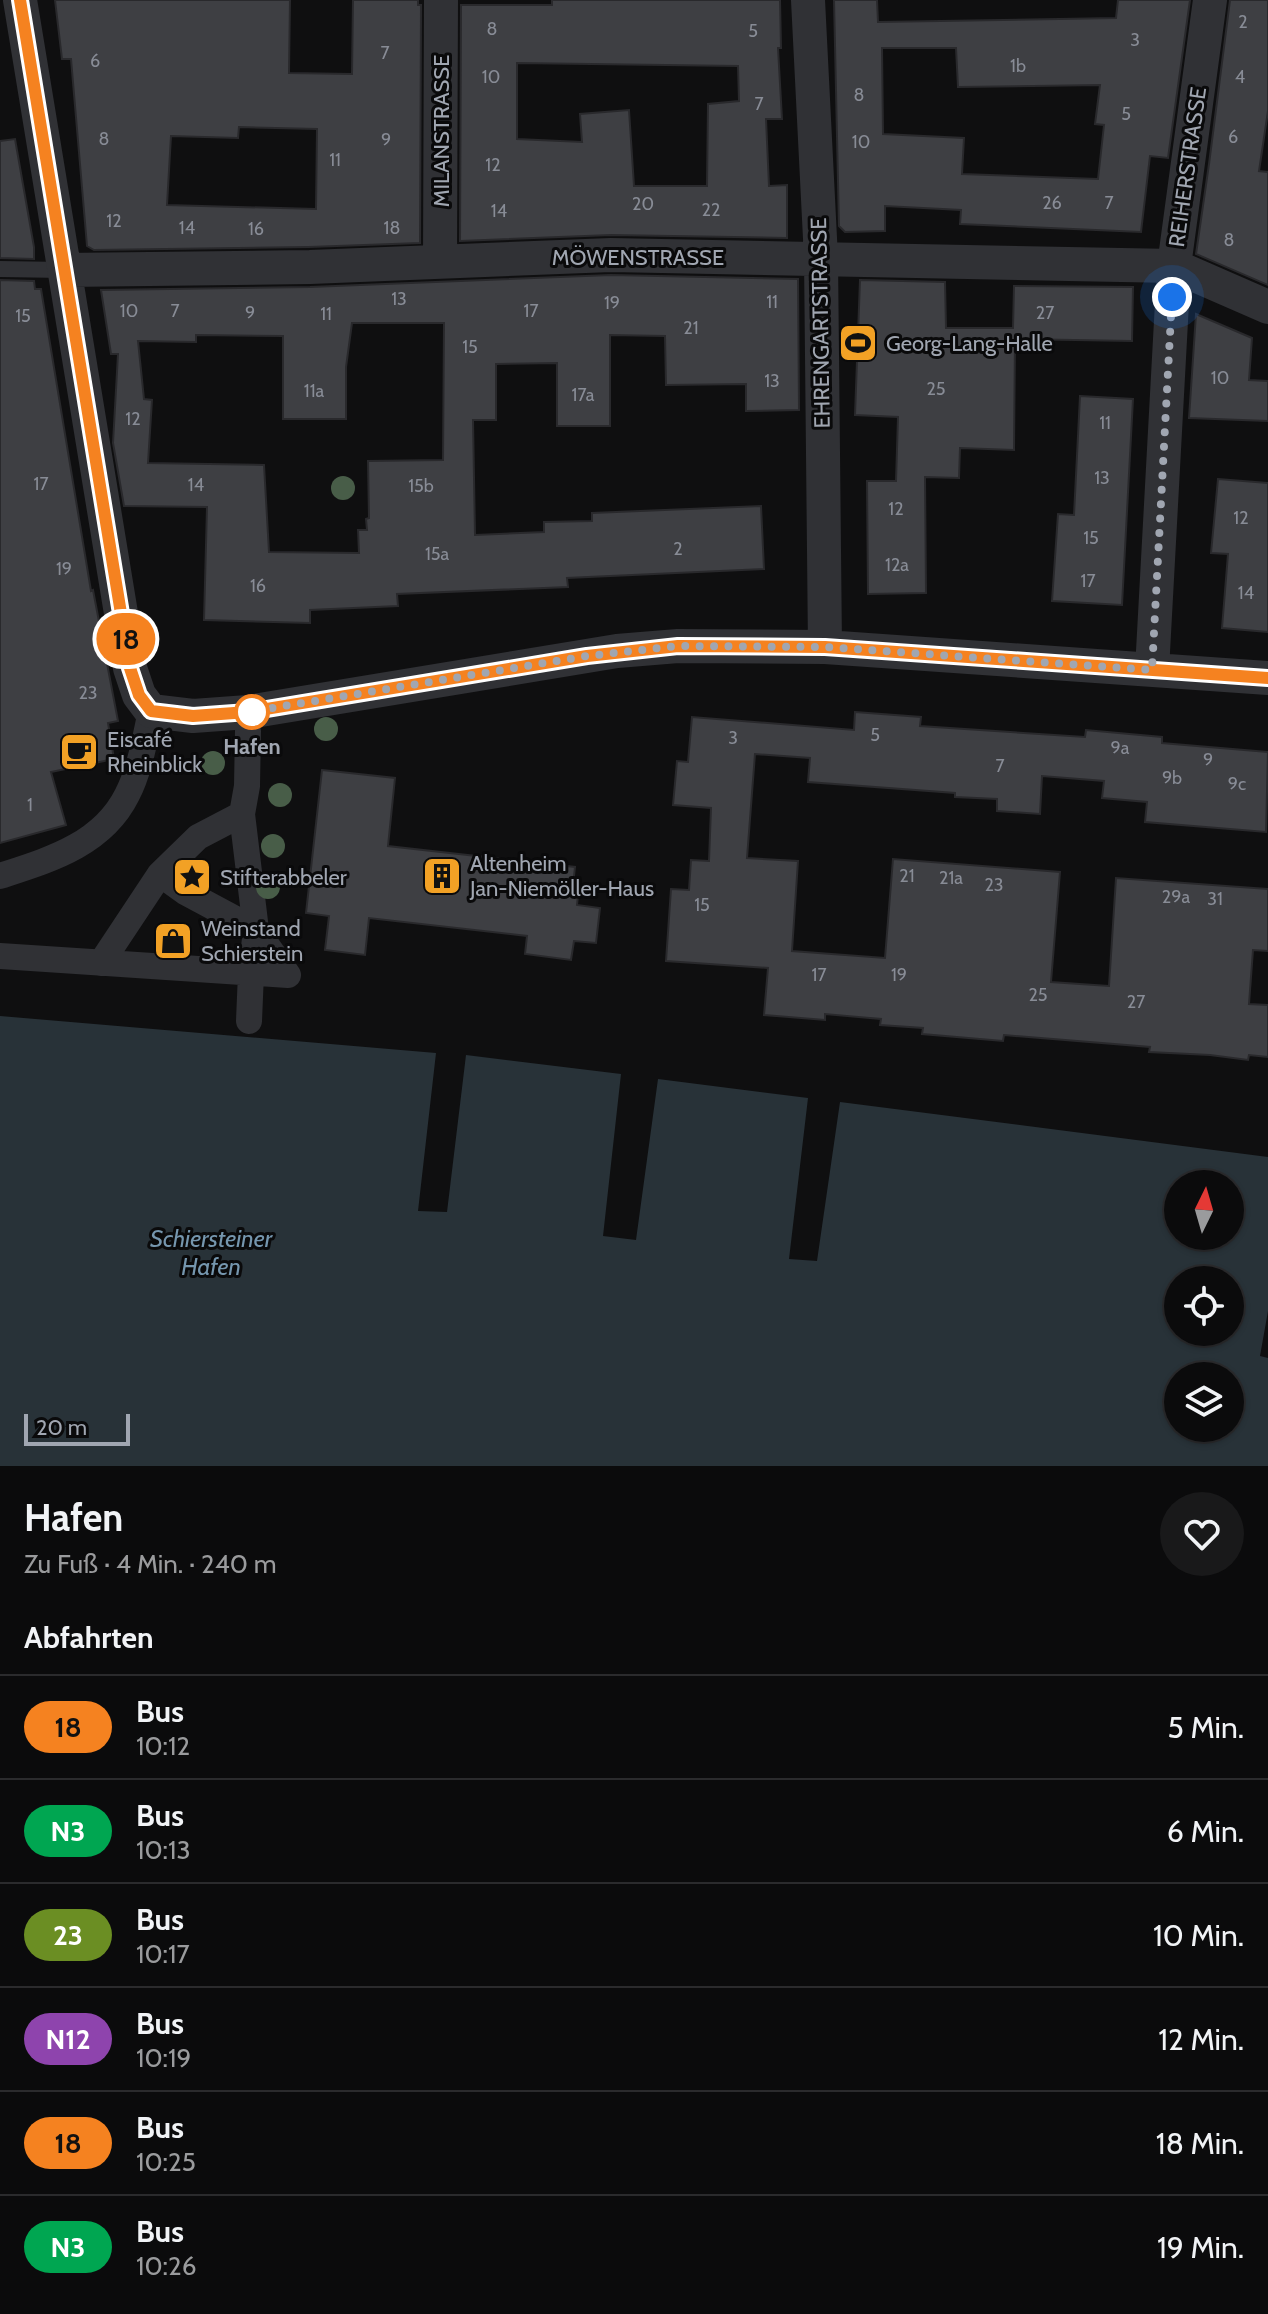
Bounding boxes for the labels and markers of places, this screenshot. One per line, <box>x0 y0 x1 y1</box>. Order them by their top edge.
sports icon: Georg-Lang-Halle <box>837 322 879 364</box>
place label: Georg-Lang-Halle <box>886 330 1053 357</box>
marker: Hafen <box>235 695 269 729</box>
place label: Eiscafé Rheinblick <box>107 726 202 778</box>
cafe icon: Eiscafé Rheinblick <box>58 731 100 773</box>
place label: Hafen <box>223 733 281 760</box>
place label: Altenheim Jan-Niemöller-Haus <box>469 850 654 902</box>
building icon: Altenheim Jan-Niemöller-Haus <box>421 855 463 897</box>
place icon: Stifterabbeler <box>171 856 213 898</box>
place label: Stifterabbeler <box>220 864 347 891</box>
place label: Weinstand Schierstein <box>201 915 303 967</box>
shop icon: Weinstand Schierstein <box>152 920 194 962</box>

